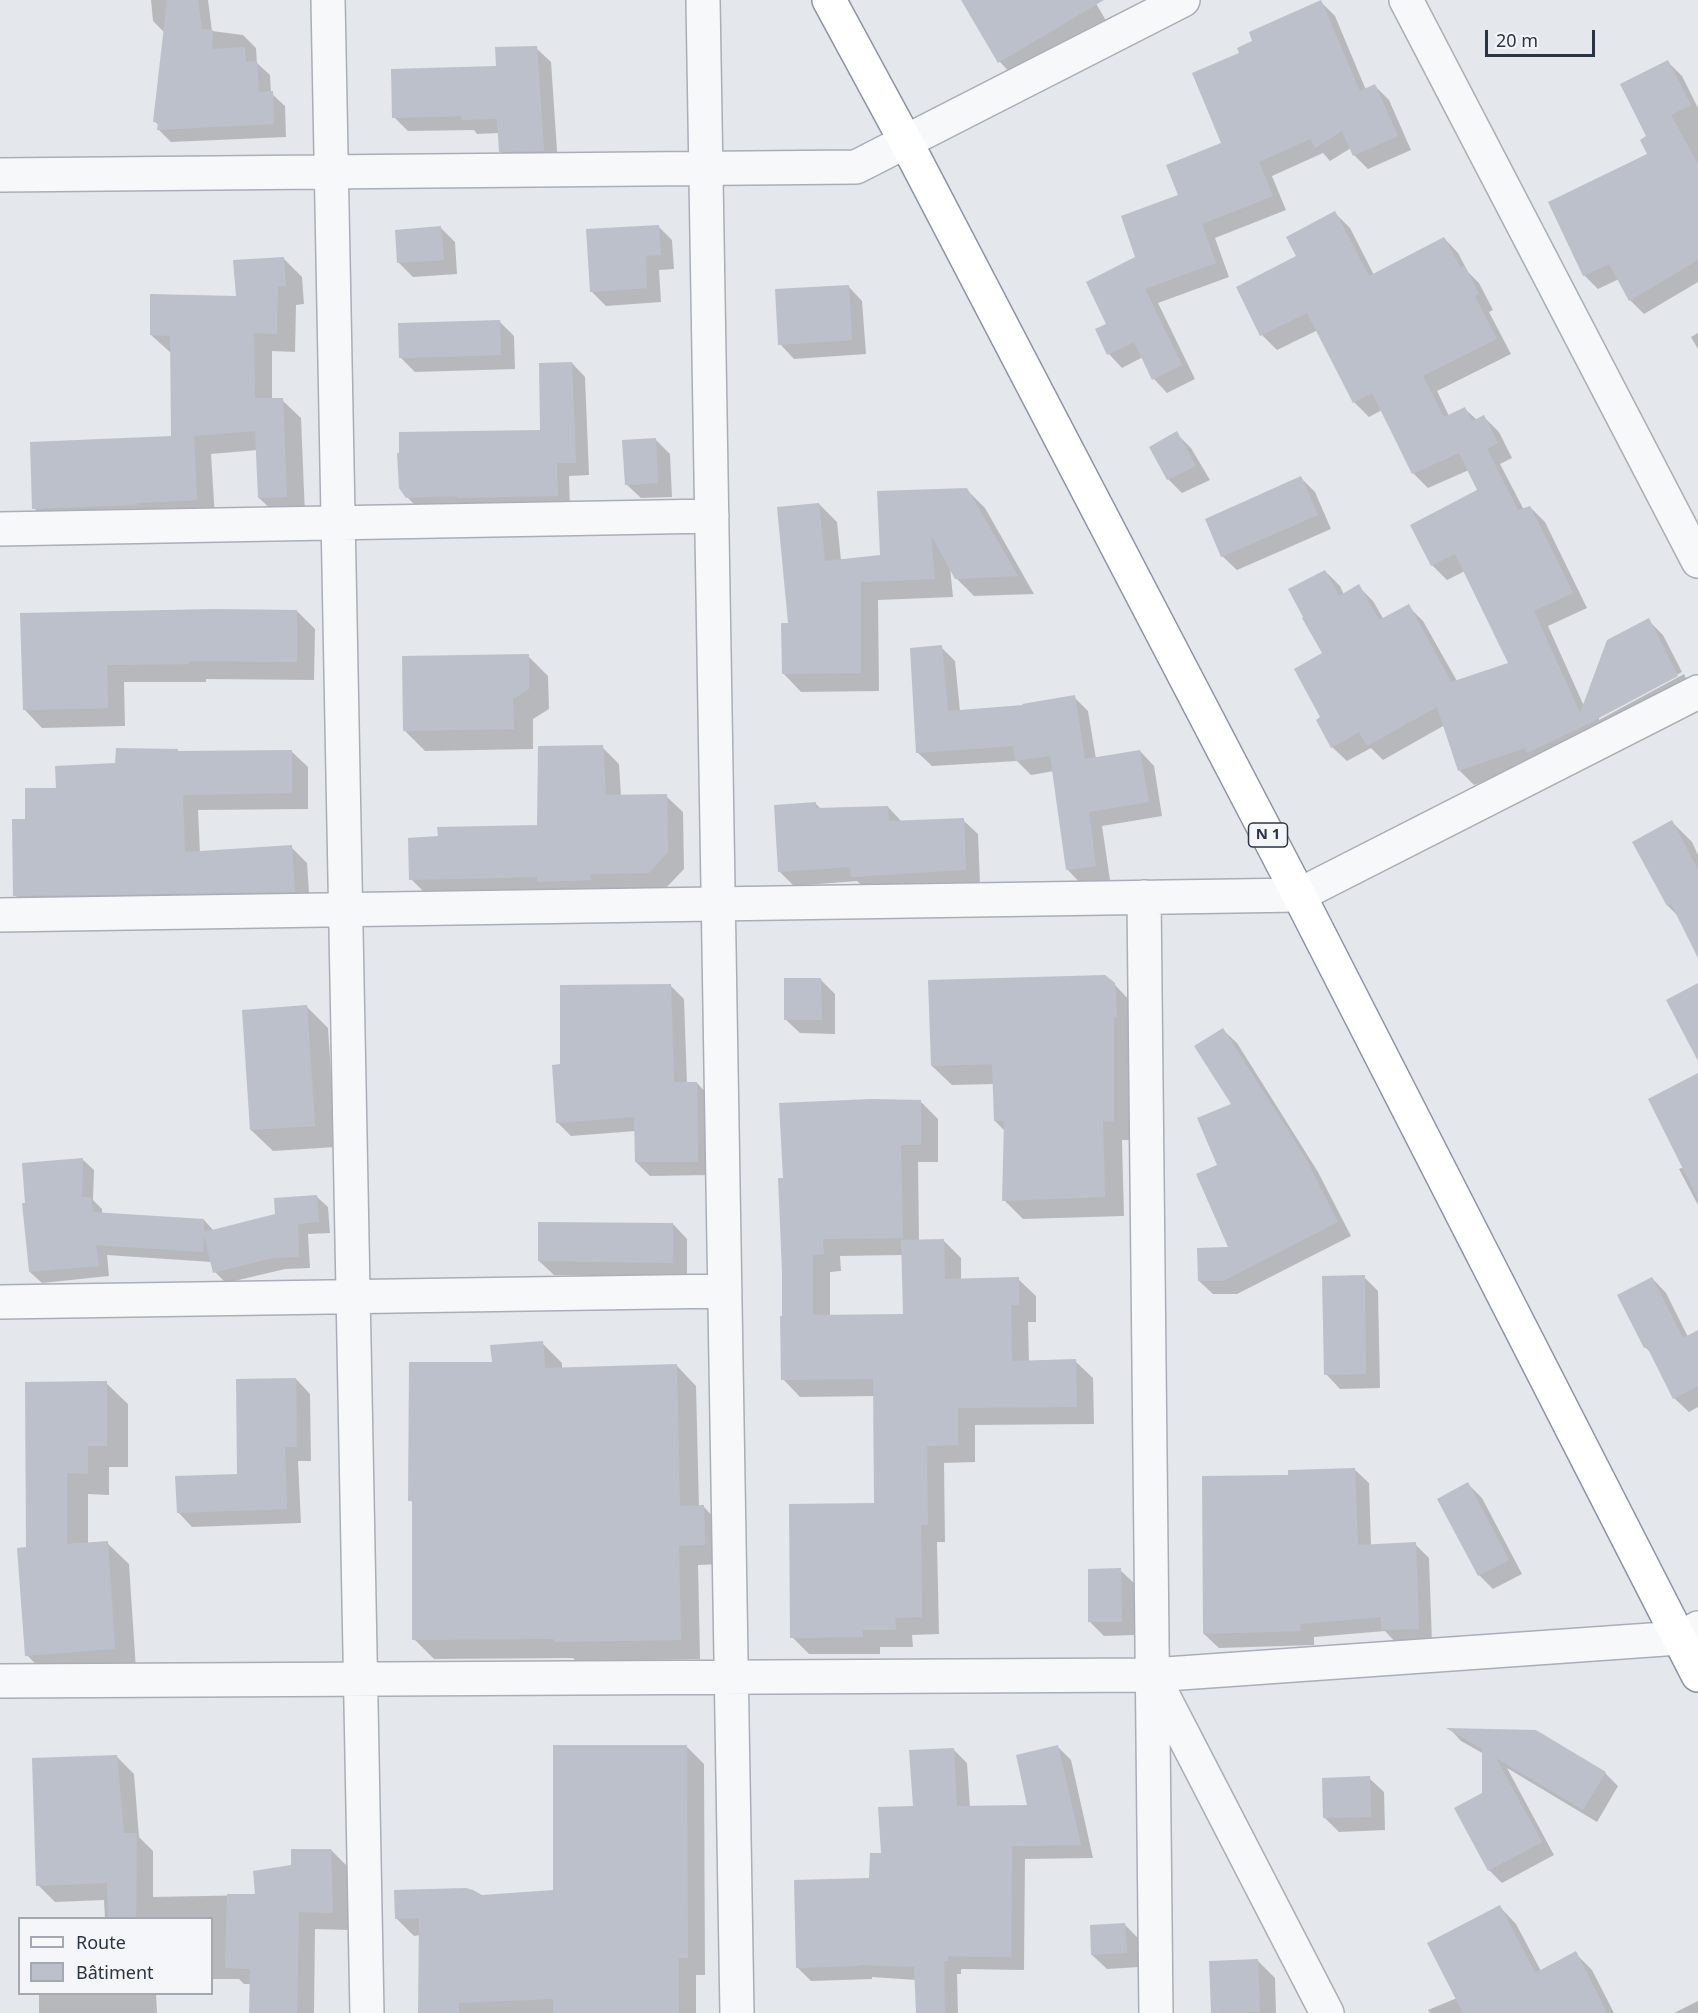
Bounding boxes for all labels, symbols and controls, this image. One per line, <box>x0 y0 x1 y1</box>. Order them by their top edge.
scale bar <box>1488 18 1598 56</box>
text: 20 m <box>1496 28 1538 52</box>
road number: N 1 <box>1248 823 1288 847</box>
legend <box>18 1917 213 1995</box>
text: Route <box>76 1930 126 1954</box>
text: Bâtiment <box>76 1960 154 1984</box>

